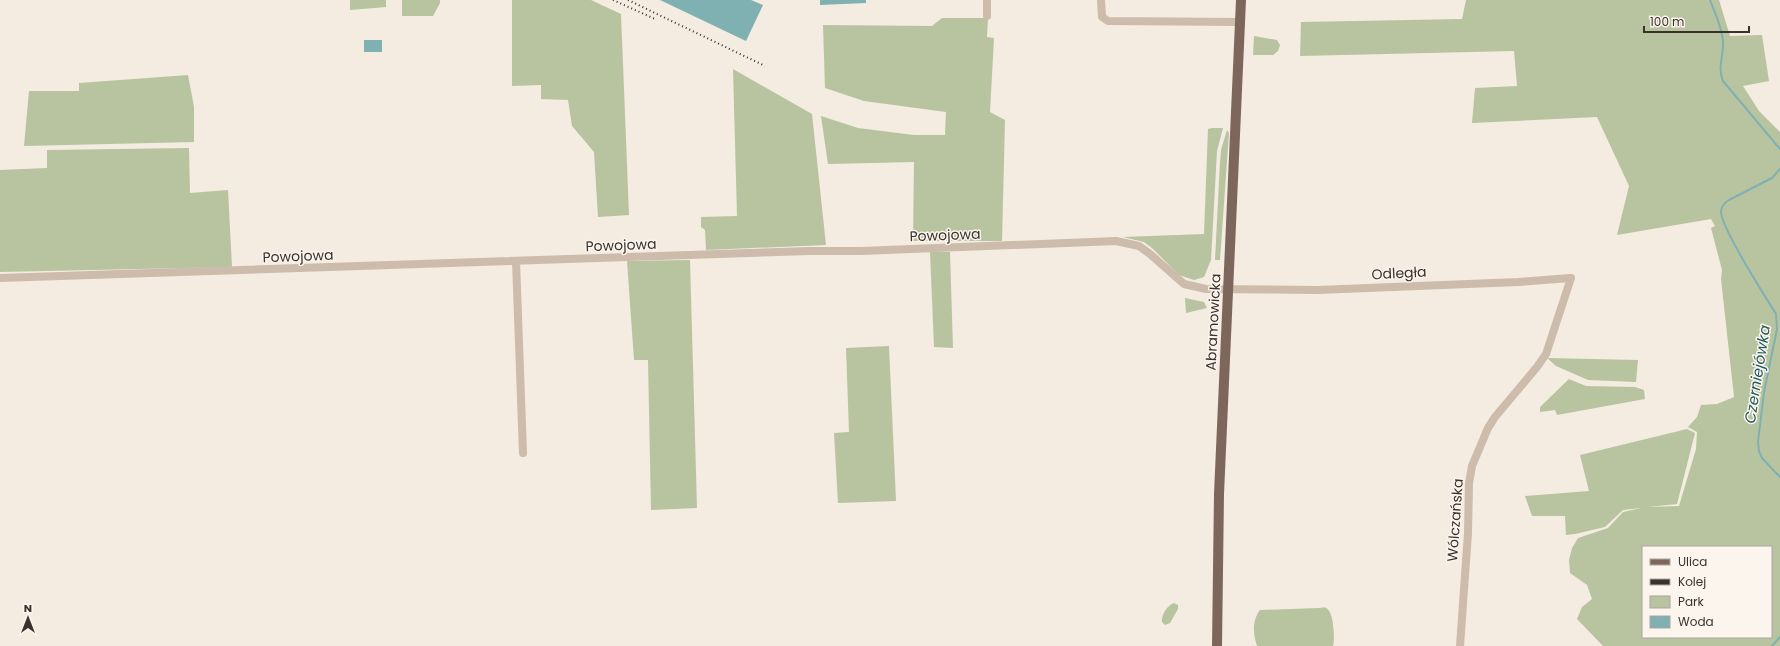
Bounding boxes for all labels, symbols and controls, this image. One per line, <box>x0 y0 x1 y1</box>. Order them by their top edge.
scale bar <box>1644 8 1749 34</box>
text: 100 m <box>1650 13 1684 30</box>
street label: Powojowa <box>909 224 981 246</box>
street label: Powojowa <box>585 234 657 256</box>
street label: Powojowa <box>262 245 334 267</box>
street label: Odległa <box>1371 262 1427 284</box>
street label: Abramowicka <box>1200 273 1226 371</box>
water label: Czerniejówka <box>1739 323 1775 425</box>
street label: Wólczańska <box>1442 478 1468 562</box>
legend <box>1642 546 1772 638</box>
text: Ulica <box>1678 553 1707 570</box>
text: Kolej <box>1678 573 1706 590</box>
text: Park <box>1678 593 1705 610</box>
north arrow <box>8 598 48 638</box>
text: N <box>24 600 32 616</box>
text: Woda <box>1678 613 1714 630</box>

